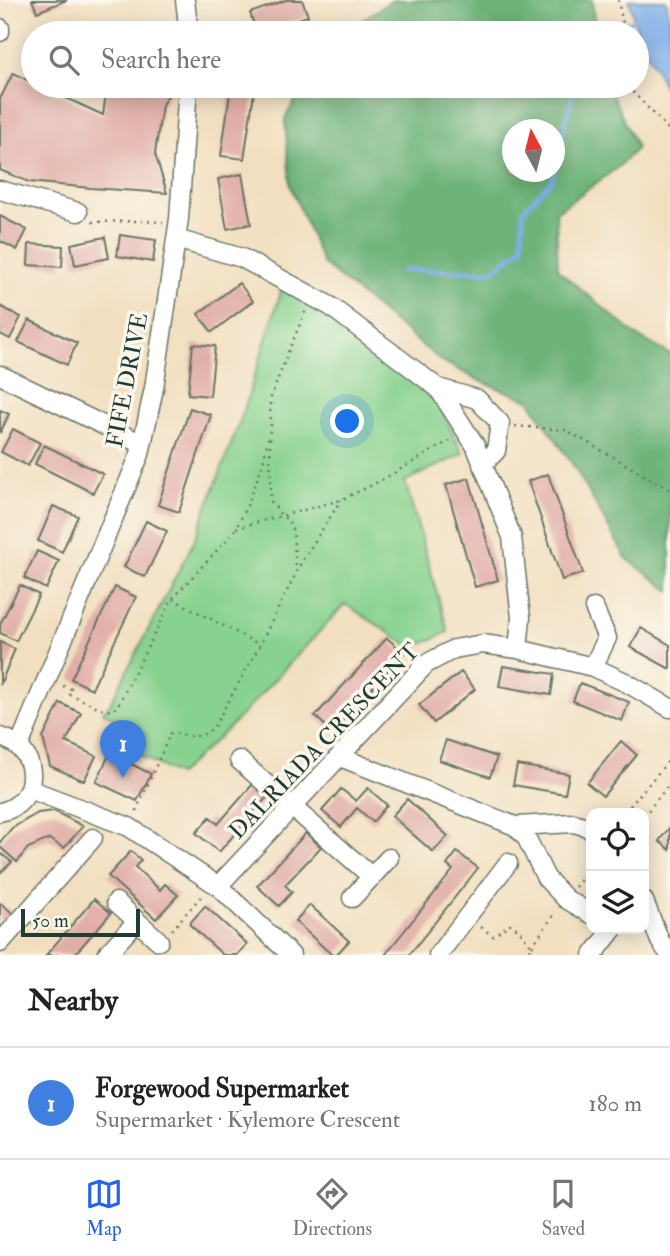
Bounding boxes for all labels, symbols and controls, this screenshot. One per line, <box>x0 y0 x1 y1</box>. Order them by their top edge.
search box <box>21 21 649 98</box>
icon: search <box>45 41 83 79</box>
text: Search here <box>101 44 221 76</box>
north arrow <box>502 119 565 182</box>
street label: FIFE DRIVE <box>100 310 154 450</box>
your location <box>330 404 364 438</box>
street label: DALRIADA CRESCENT <box>223 637 425 845</box>
pin: 1 <box>100 720 146 778</box>
map controls <box>586 808 649 934</box>
button: locate <box>586 808 649 871</box>
button: layers <box>586 871 649 934</box>
scale bar <box>21 906 140 938</box>
text: 50 m <box>32 909 69 933</box>
text: Nearby <box>28 982 118 1019</box>
text: Forgewood Supermarket <box>95 1073 349 1105</box>
text: 1 <box>47 1089 55 1118</box>
text: 180 m <box>589 1089 642 1118</box>
text: Supermarket · Kylemore Crescent <box>95 1105 400 1134</box>
tab: Map <box>85 1175 123 1241</box>
tab: Directions <box>292 1175 372 1241</box>
tab: Saved <box>542 1175 585 1241</box>

